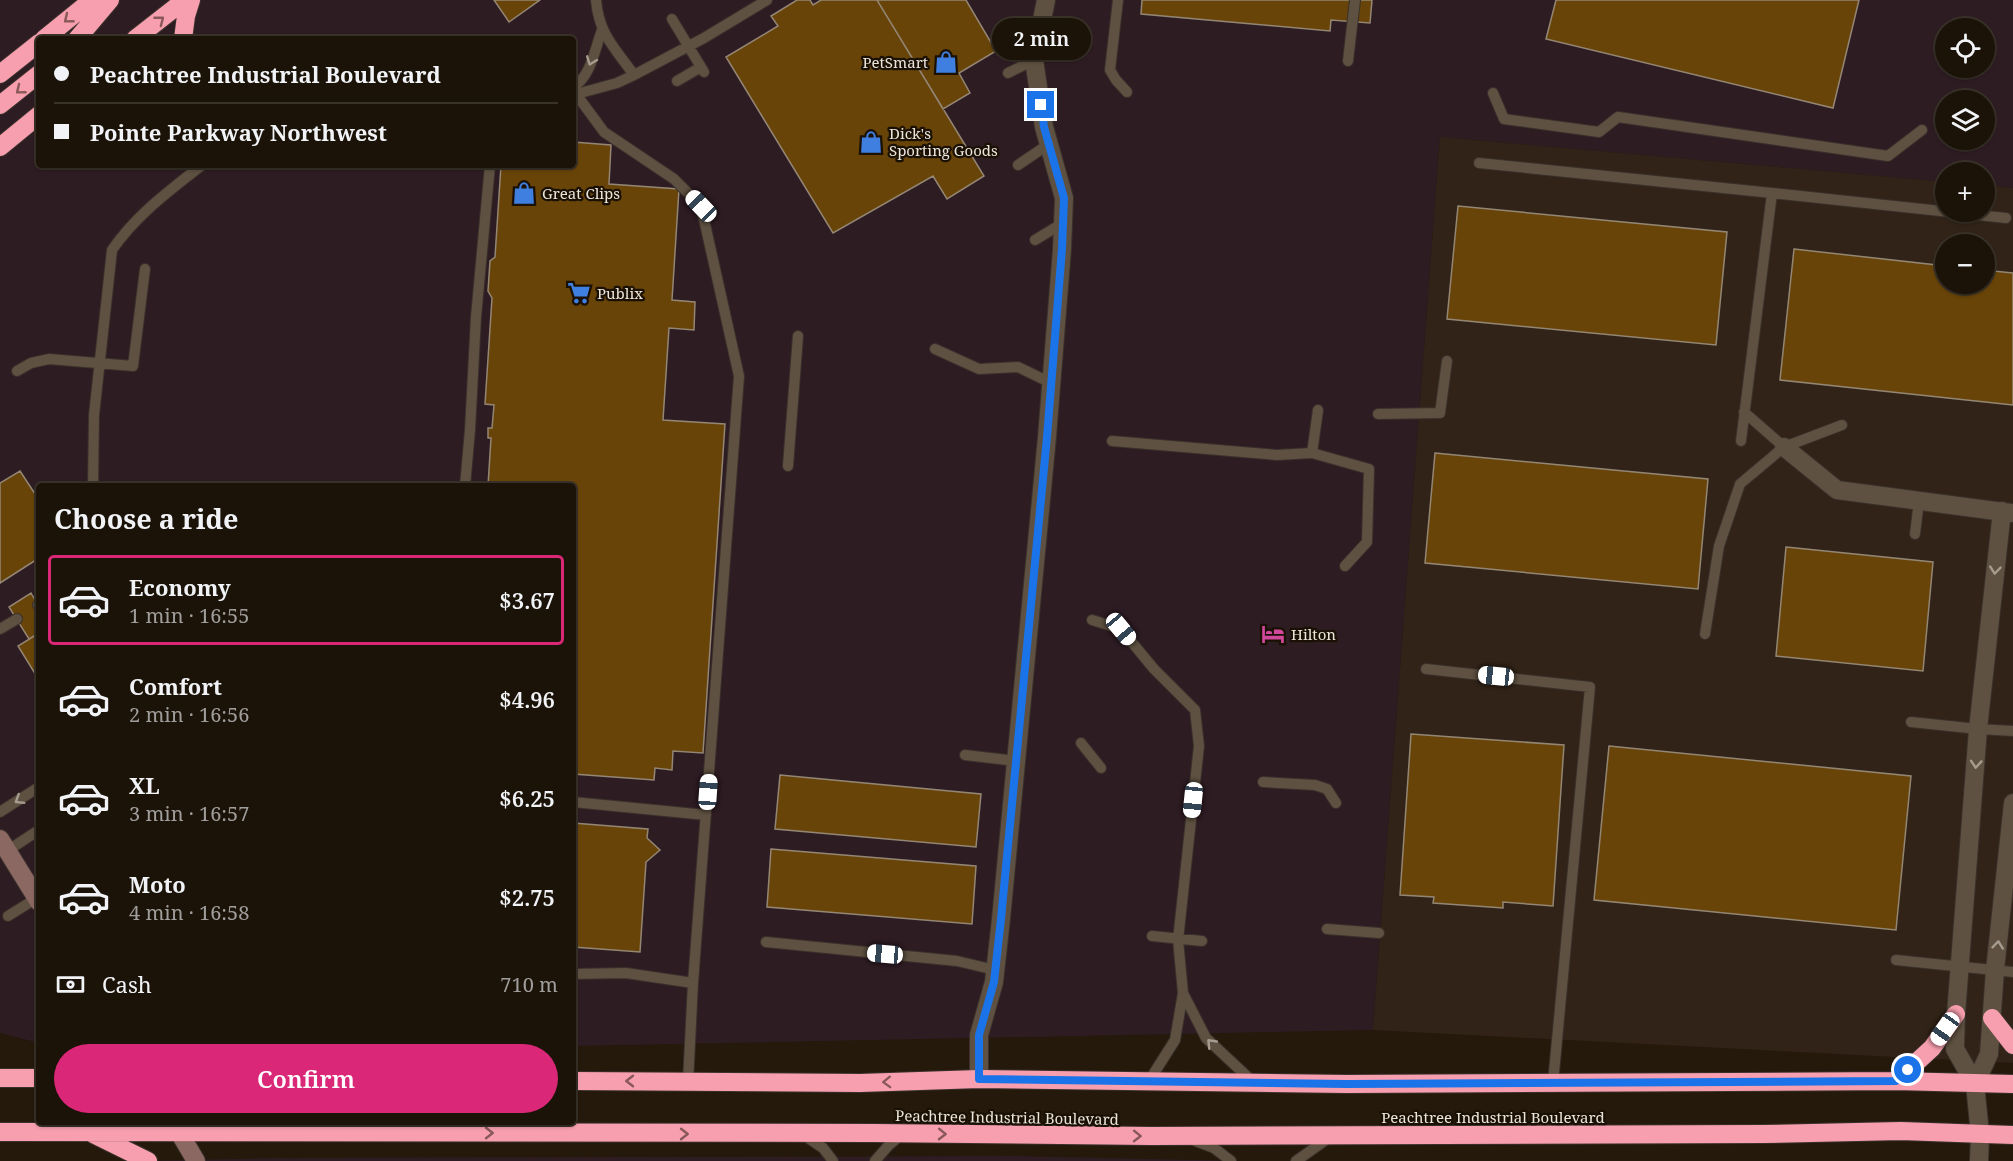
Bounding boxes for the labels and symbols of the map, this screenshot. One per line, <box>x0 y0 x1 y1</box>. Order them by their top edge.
one-way arrow <box>64 12 75 23</box>
one-way arrow <box>153 16 164 27</box>
callout: 2 min <box>992 18 1090 60</box>
shop icon: PetSmart <box>933 49 959 75</box>
place label: PetSmart <box>863 52 928 72</box>
one-way arrow <box>585 55 598 66</box>
one-way arrow <box>15 82 26 93</box>
route end <box>1027 91 1054 118</box>
place label: Dick's Sporting Goods <box>889 123 998 160</box>
shop icon: Dick's Sporting Goods <box>858 129 884 155</box>
shop icon: Great Clips <box>511 180 537 206</box>
place label: Great Clips <box>542 183 620 203</box>
car <box>682 187 720 225</box>
supermarket icon: Publix <box>566 280 592 306</box>
place label: Publix <box>597 283 643 303</box>
one-way arrow <box>1989 565 2002 574</box>
car <box>1103 609 1139 649</box>
hotel icon: Hilton <box>1260 621 1286 647</box>
place label: Hilton <box>1291 624 1336 644</box>
car <box>1477 665 1515 687</box>
one-way arrow <box>1970 759 1983 768</box>
car <box>698 773 718 811</box>
car <box>1182 781 1204 819</box>
one-way arrow <box>15 792 26 803</box>
one-way arrow <box>1991 940 2004 949</box>
car <box>866 943 904 965</box>
car <box>1927 1009 1963 1049</box>
one-way arrow <box>1208 1039 1219 1050</box>
route start <box>1894 1056 1921 1083</box>
one-way arrow <box>625 1075 634 1087</box>
one-way arrow <box>883 1076 892 1088</box>
street label: Peachtree Industrial Boulevard <box>895 1105 1119 1129</box>
street label: Peachtree Industrial Boulevard <box>1381 1107 1605 1127</box>
one-way arrow <box>484 1127 493 1139</box>
one-way arrow <box>679 1128 688 1140</box>
one-way arrow <box>937 1128 946 1140</box>
one-way arrow <box>1132 1130 1141 1142</box>

